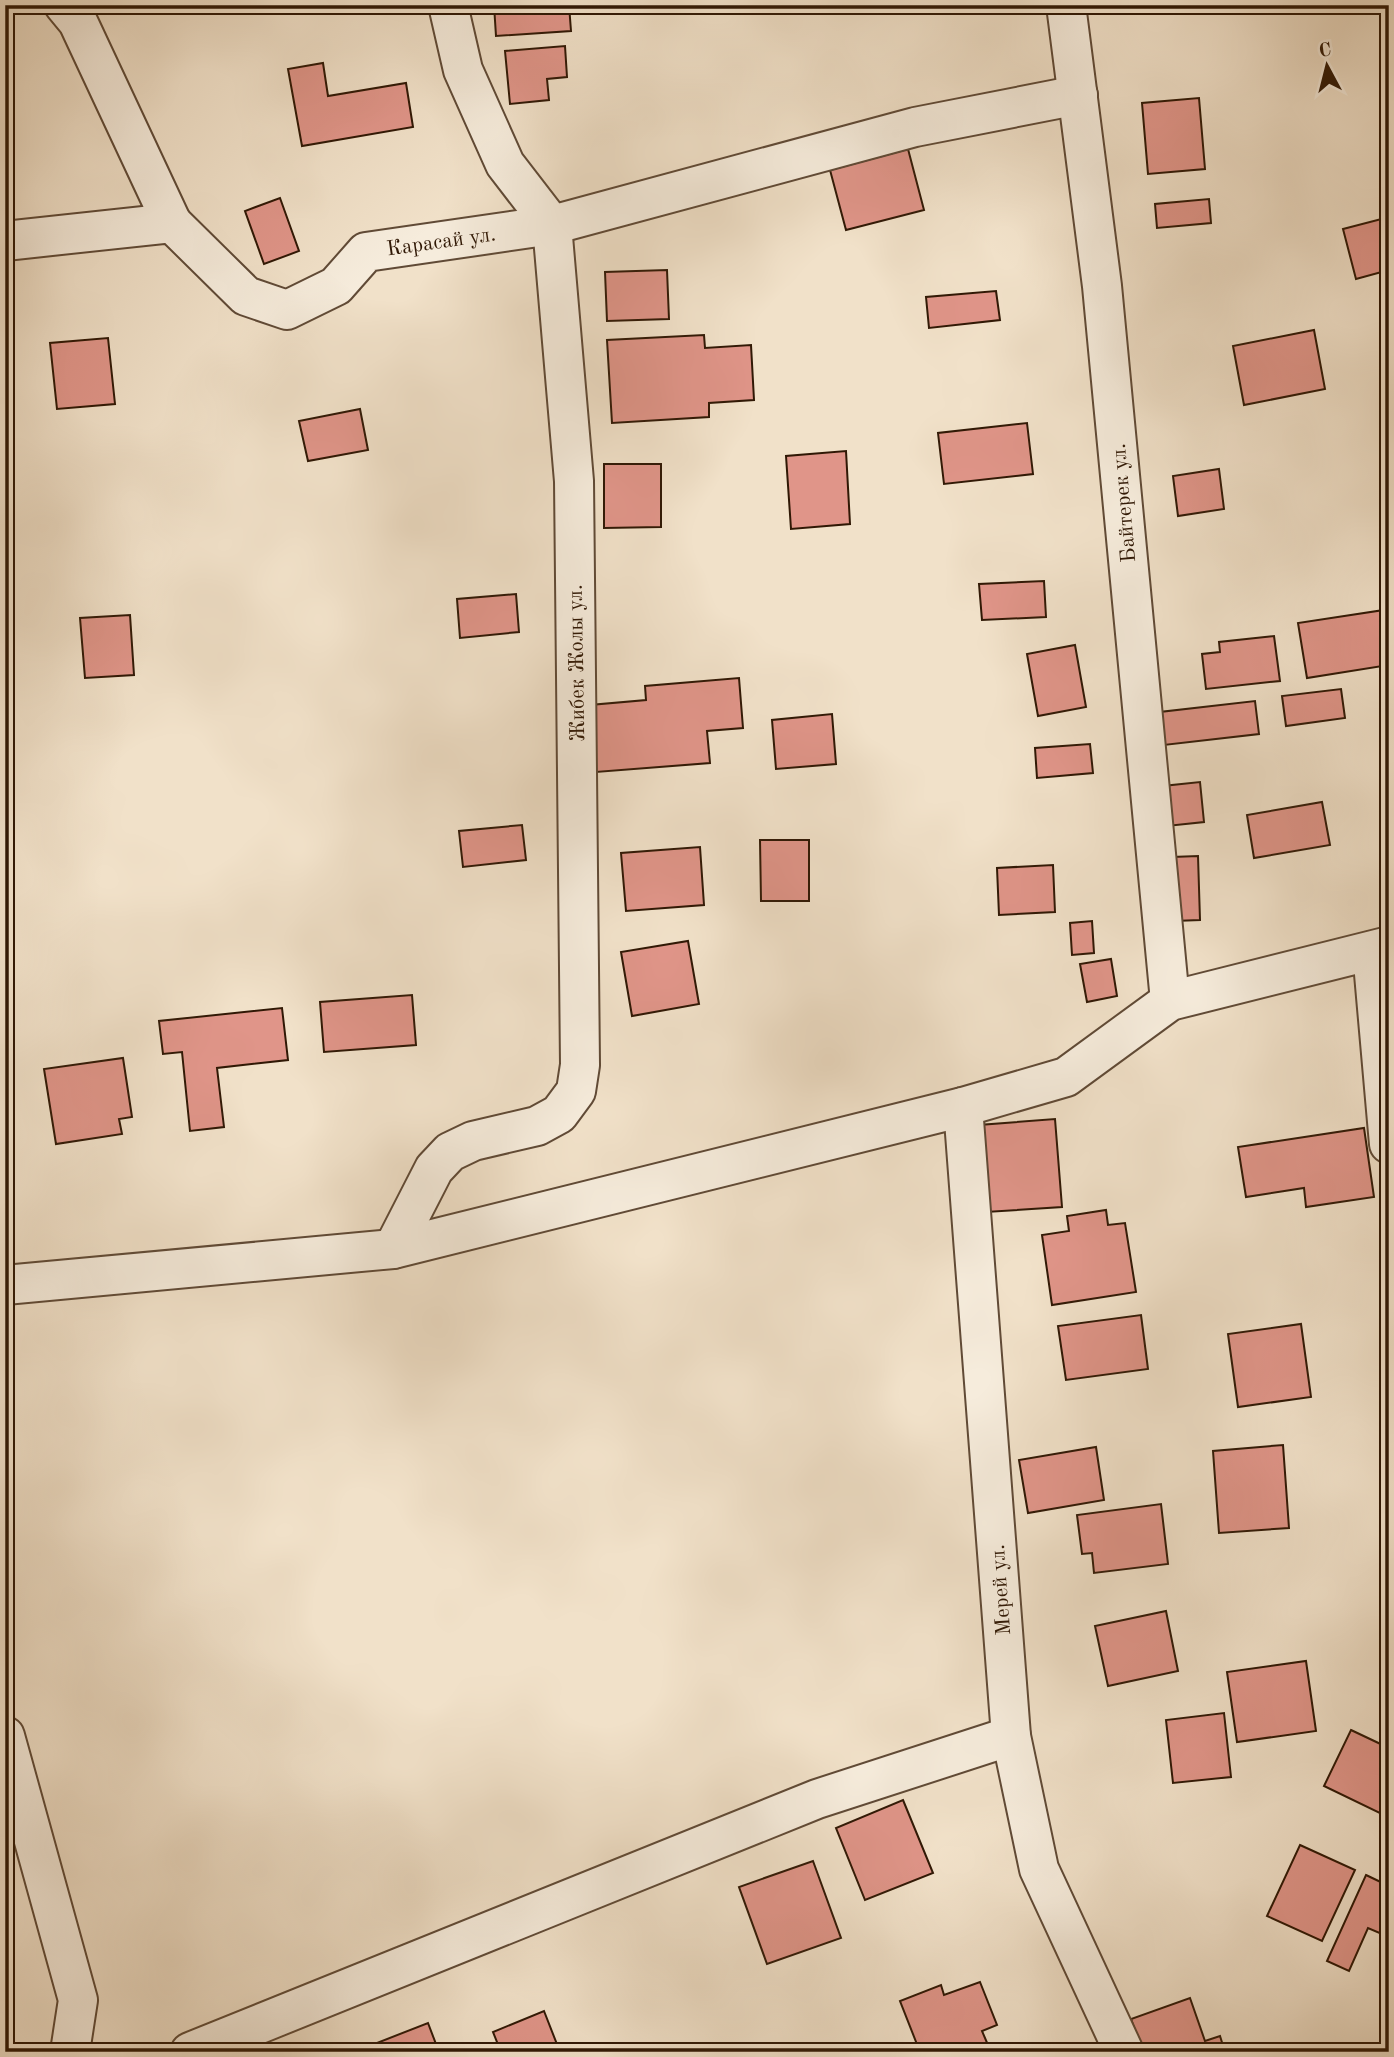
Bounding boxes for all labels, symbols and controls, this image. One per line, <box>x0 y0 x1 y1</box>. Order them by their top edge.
north arrow <box>1292 32 1362 102</box>
text: С <box>1318 41 1333 62</box>
street label: Карасай ул. <box>385 224 497 261</box>
street label: Байтерек ул. <box>1109 442 1140 563</box>
street label: Жибек Жолы ул. <box>566 584 589 742</box>
street label: Мерей ул. <box>988 1544 1015 1636</box>

